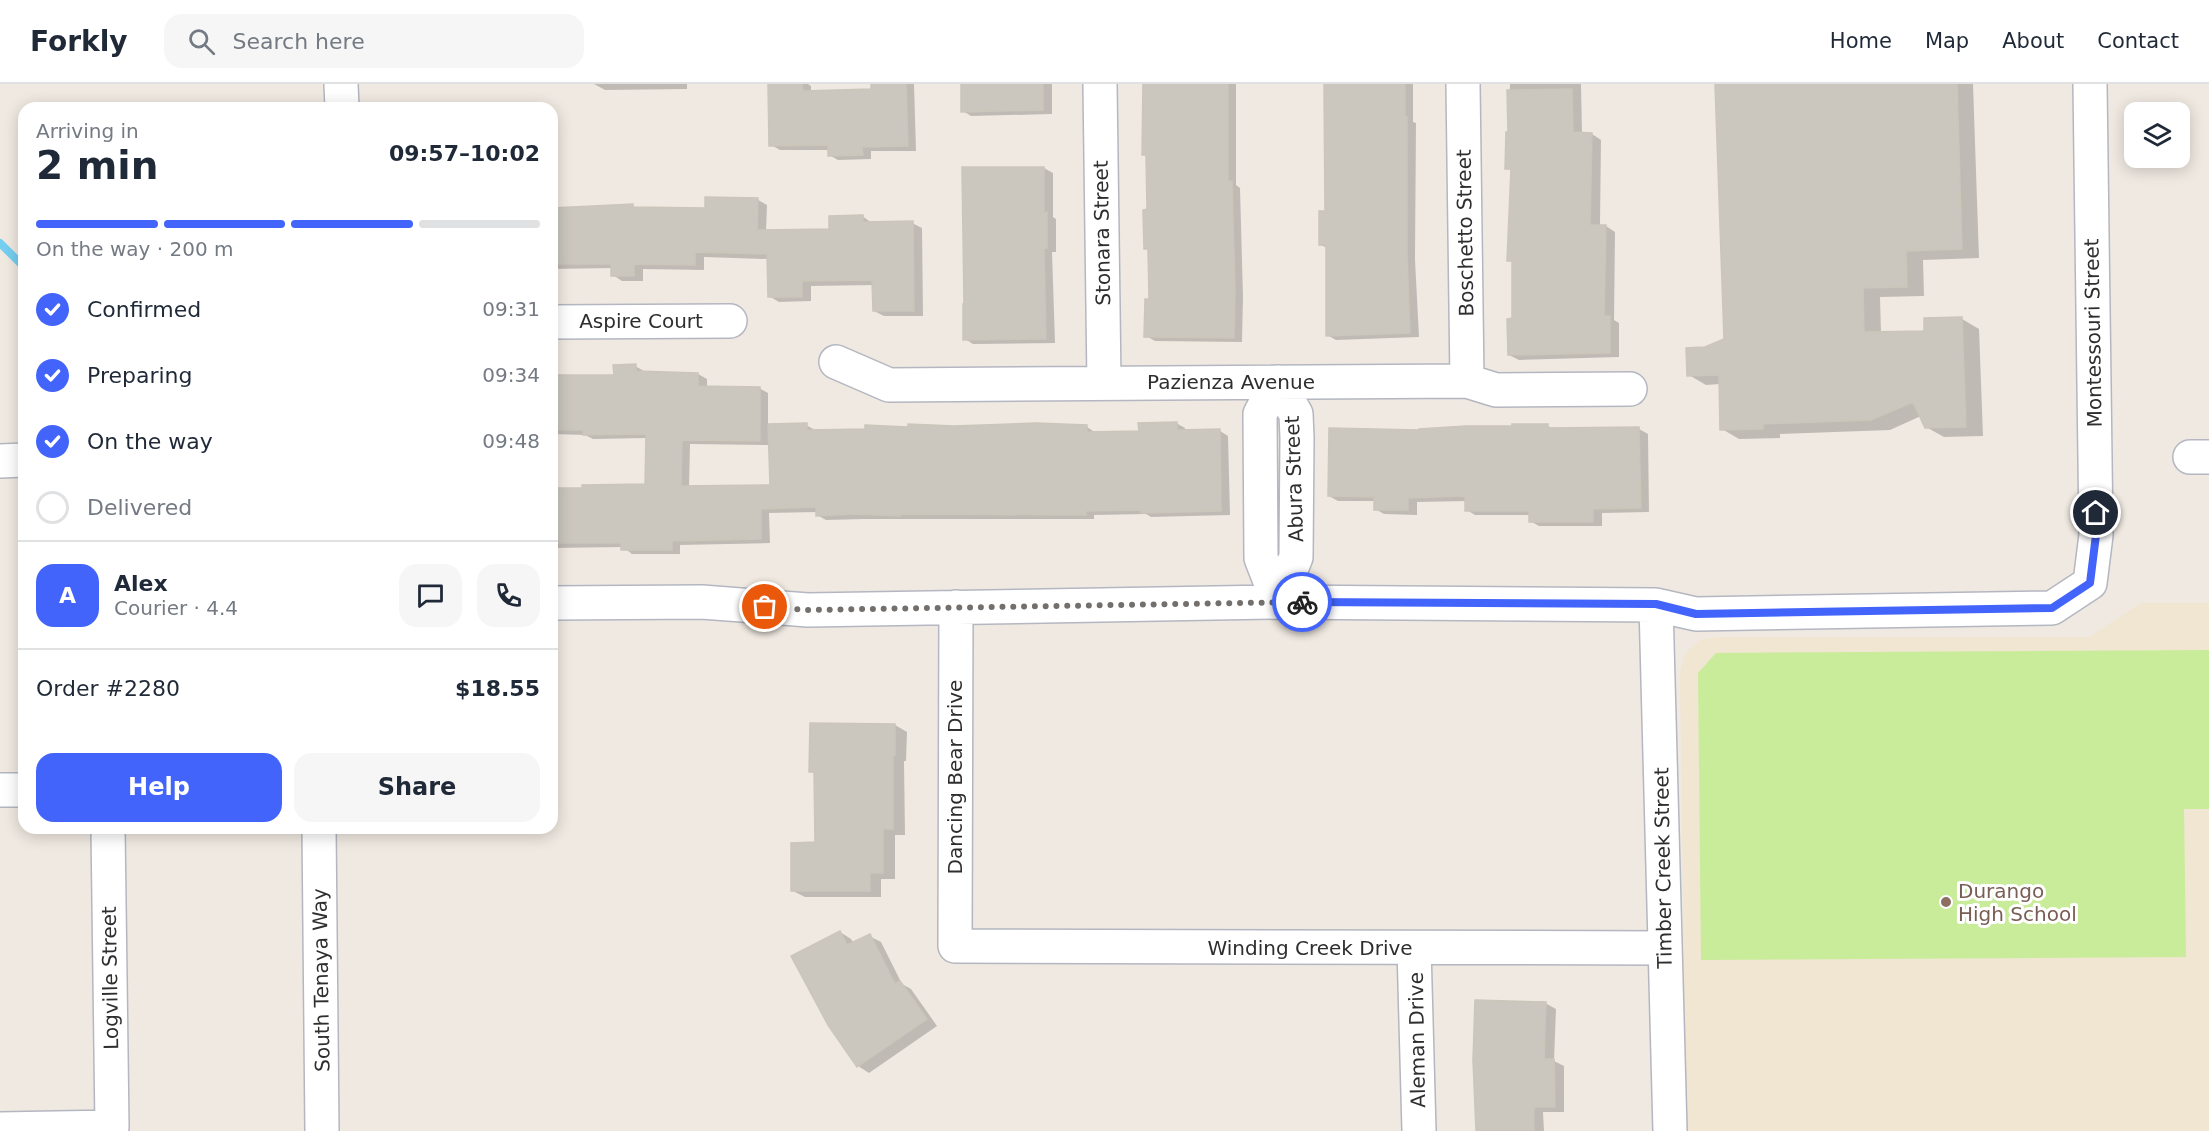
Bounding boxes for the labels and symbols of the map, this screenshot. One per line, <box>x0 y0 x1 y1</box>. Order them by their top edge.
street label: Boschetto Street <box>1452 149 1478 317</box>
street label: Stonara Street <box>1089 160 1115 306</box>
street label: Montessouri Street <box>2079 238 2107 428</box>
street label: Aspire Court <box>579 309 703 333</box>
street label: Pazienza Avenue <box>1147 370 1315 394</box>
street label: Abura Street <box>1280 415 1308 543</box>
pin <box>2070 487 2121 538</box>
courier <box>1272 572 1332 632</box>
pin <box>739 581 790 632</box>
street label: Dancing Bear Drive <box>943 680 967 874</box>
street label: Timber Creek Street <box>1649 767 1677 970</box>
place label: Durango High School <box>1958 879 2077 926</box>
street label: South Tenaya Way <box>307 888 335 1072</box>
marker: Durango High School <box>1939 895 1953 909</box>
street label: Logville Street <box>97 906 123 1050</box>
street label: Winding Creek Drive <box>1207 936 1413 960</box>
street label: Aleman Drive <box>1404 972 1430 1108</box>

